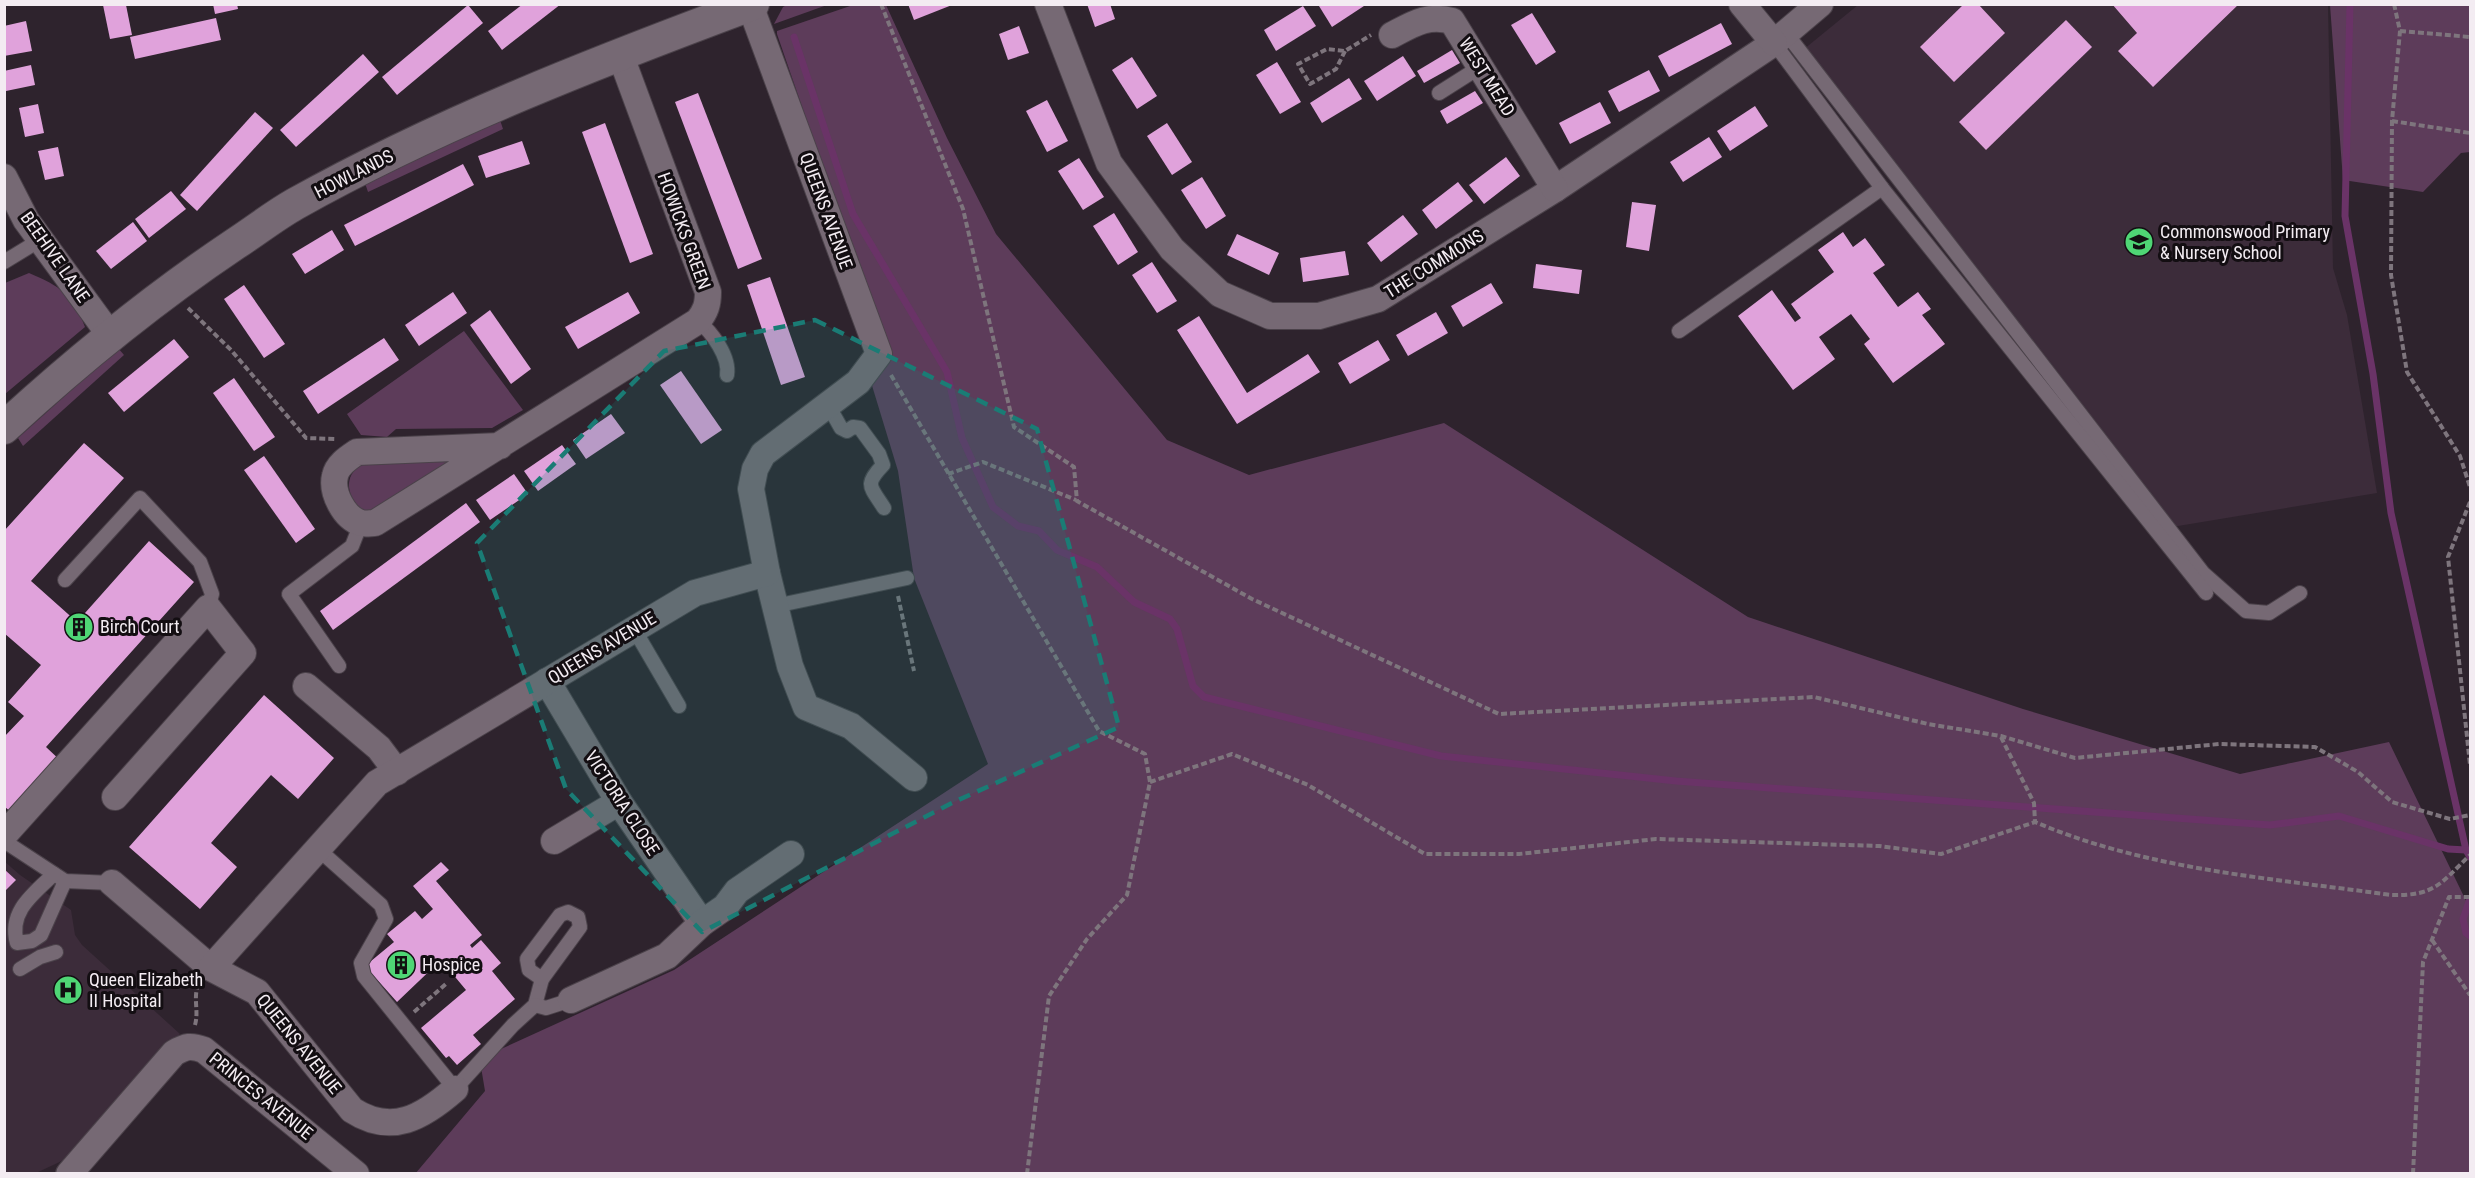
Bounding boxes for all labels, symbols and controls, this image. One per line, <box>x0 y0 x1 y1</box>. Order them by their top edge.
street label: WEST MEAD <box>1455 34 1520 120</box>
street label: HOWLANDS <box>311 145 397 202</box>
street label: QUEENS AVENUE <box>796 150 857 272</box>
street label: HOWICKS GREEN <box>654 169 715 292</box>
street label: BEEHIVE LANE <box>16 207 94 306</box>
place label: Commonswood Primary & Nursery School <box>2160 221 2331 263</box>
street label: THE COMMONS <box>1380 225 1487 302</box>
school or university icon: Commonswood Primary & Nursery School <box>2123 226 2155 258</box>
street label: QUEENS AVENUE <box>544 607 660 688</box>
building icon: Birch Court <box>63 611 95 643</box>
place label: Birch Court <box>100 616 180 637</box>
street label: VICTORIA CLOSE <box>581 746 664 859</box>
building icon: Hospice <box>385 949 417 981</box>
place label: Hospice <box>422 954 480 975</box>
place label: Queen Elizabeth II Hospital <box>89 969 203 1011</box>
hospital icon: Queen Elizabeth II Hospital <box>52 974 84 1006</box>
street label: QUEENS AVENUE <box>253 990 346 1098</box>
street label: PRINCES AVENUE <box>205 1048 317 1144</box>

